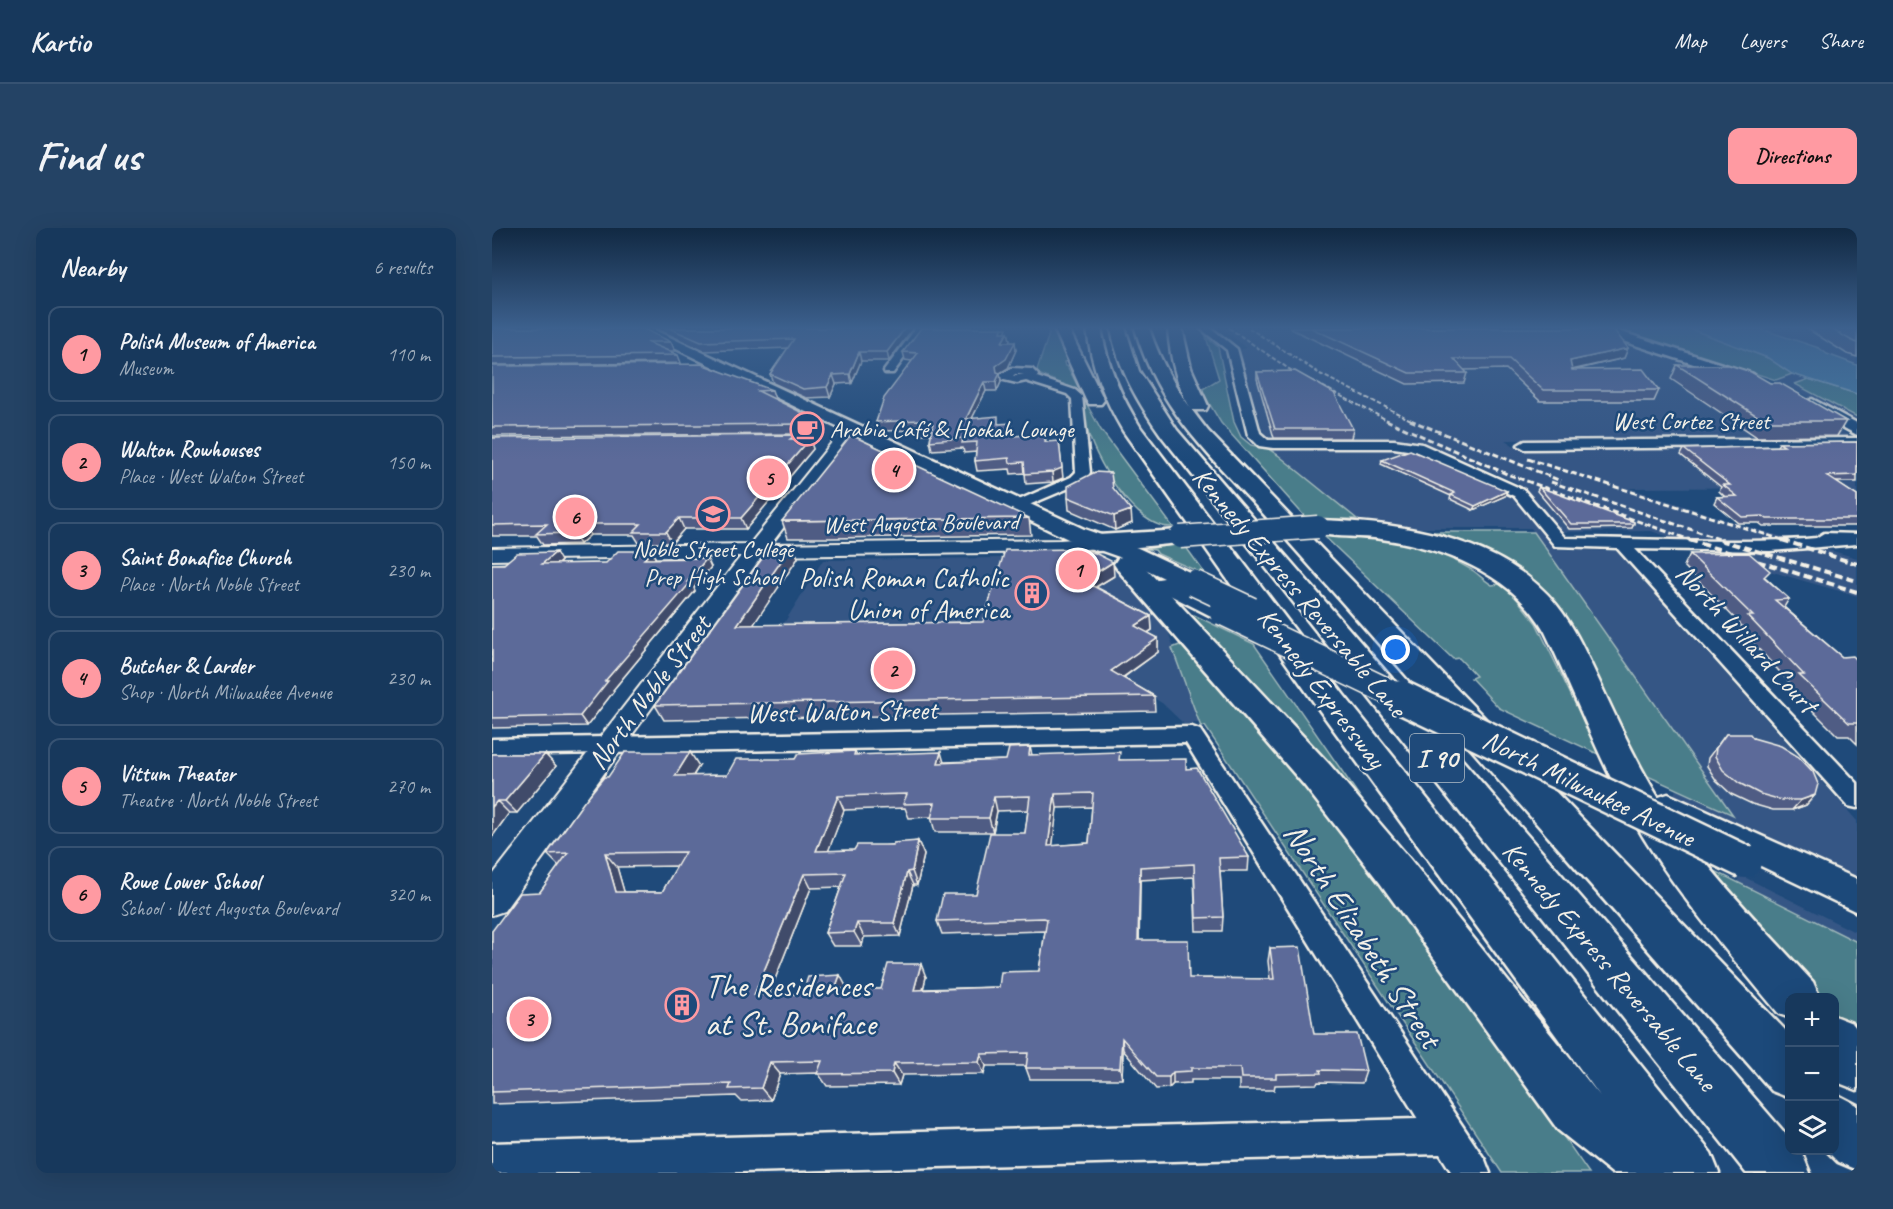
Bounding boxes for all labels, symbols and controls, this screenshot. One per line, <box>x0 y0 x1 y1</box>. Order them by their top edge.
text: Kartio <box>30 24 91 59</box>
text: Map <box>1674 28 1707 54</box>
text: Layers <box>1740 28 1786 54</box>
text: Share <box>1819 28 1863 54</box>
button: Directions <box>1728 128 1857 184</box>
text: Find us <box>36 130 141 183</box>
text: Nearby <box>60 251 125 284</box>
text: 6 results <box>373 255 432 280</box>
text: Polish Museum of America <box>119 328 315 356</box>
text: 1 <box>77 342 86 367</box>
text: 110 m <box>387 342 430 367</box>
text: Museum <box>119 356 174 381</box>
street label: West Cortez Street <box>1613 406 1771 436</box>
cafe icon: Arabia Café & Hookah Lounge <box>789 411 825 447</box>
place label: Arabia Café & Hookah Lounge <box>830 414 1076 444</box>
text: Walton Rowhouses <box>119 436 259 464</box>
pin: 4 <box>874 448 914 492</box>
text: 2 <box>77 450 86 475</box>
text: 150 m <box>387 450 430 475</box>
pin: 5 <box>750 456 788 500</box>
street label: Kennedy Express Reversable Lane <box>1185 460 1416 726</box>
text: Place · West Walton Street <box>119 464 303 489</box>
pin: 6 <box>556 494 595 540</box>
school or university icon: Noble Street College Prep High School <box>695 496 731 532</box>
street label: West Augusta Boulevard <box>823 506 1022 540</box>
place label: Noble Street College Prep High School <box>633 534 795 592</box>
text: Saint Bonafice Church <box>119 544 292 572</box>
pin: 1 <box>1058 548 1098 592</box>
street label: North Willard Court <box>1669 556 1828 723</box>
text: 3 <box>77 558 86 583</box>
text: 230 m <box>387 558 430 583</box>
place label: Polish Roman Catholic Union of America <box>799 560 1012 627</box>
text: Place · North Noble Street <box>119 572 299 597</box>
building icon: Polish Roman Catholic Union of America <box>1014 575 1050 611</box>
street label: Kennedy Expressway <box>1250 601 1395 777</box>
street label: North Noble Street <box>580 606 720 776</box>
your location <box>1381 635 1410 664</box>
pin: 2 <box>874 648 912 692</box>
text: Butcher & Larder <box>119 652 254 680</box>
text: 4 <box>77 666 86 691</box>
text: 230 m <box>387 666 430 691</box>
text: Shop · North Milwaukee Avenue <box>119 680 332 705</box>
street label: West Walton Street <box>747 692 940 730</box>
street label: North Milwaukee Avenue <box>1477 722 1702 855</box>
road number: I 90 <box>1410 734 1464 782</box>
text: Vittum Theater <box>119 760 235 788</box>
text: 5 <box>77 774 86 799</box>
text: 270 m <box>387 774 430 799</box>
text: Theatre · North Noble Street <box>119 788 317 813</box>
street label: North Elizabeth Street <box>1275 814 1453 1058</box>
street label: Kennedy Express Reversable Lane <box>1495 834 1726 1100</box>
text: Rowe Lower School <box>119 868 260 896</box>
text: 6 <box>77 882 86 907</box>
text: 320 m <box>387 882 430 907</box>
text: School · West Augusta Boulevard <box>119 896 338 921</box>
place label: The Residences at St. Boniface <box>705 965 878 1045</box>
building icon: The Residences at St. Boniface <box>664 987 700 1023</box>
map controls <box>1785 993 1839 1155</box>
button: + <box>1785 993 1839 1047</box>
pin: 3 <box>510 996 549 1042</box>
button: − <box>1785 1047 1839 1101</box>
button: layers <box>1785 1101 1839 1155</box>

